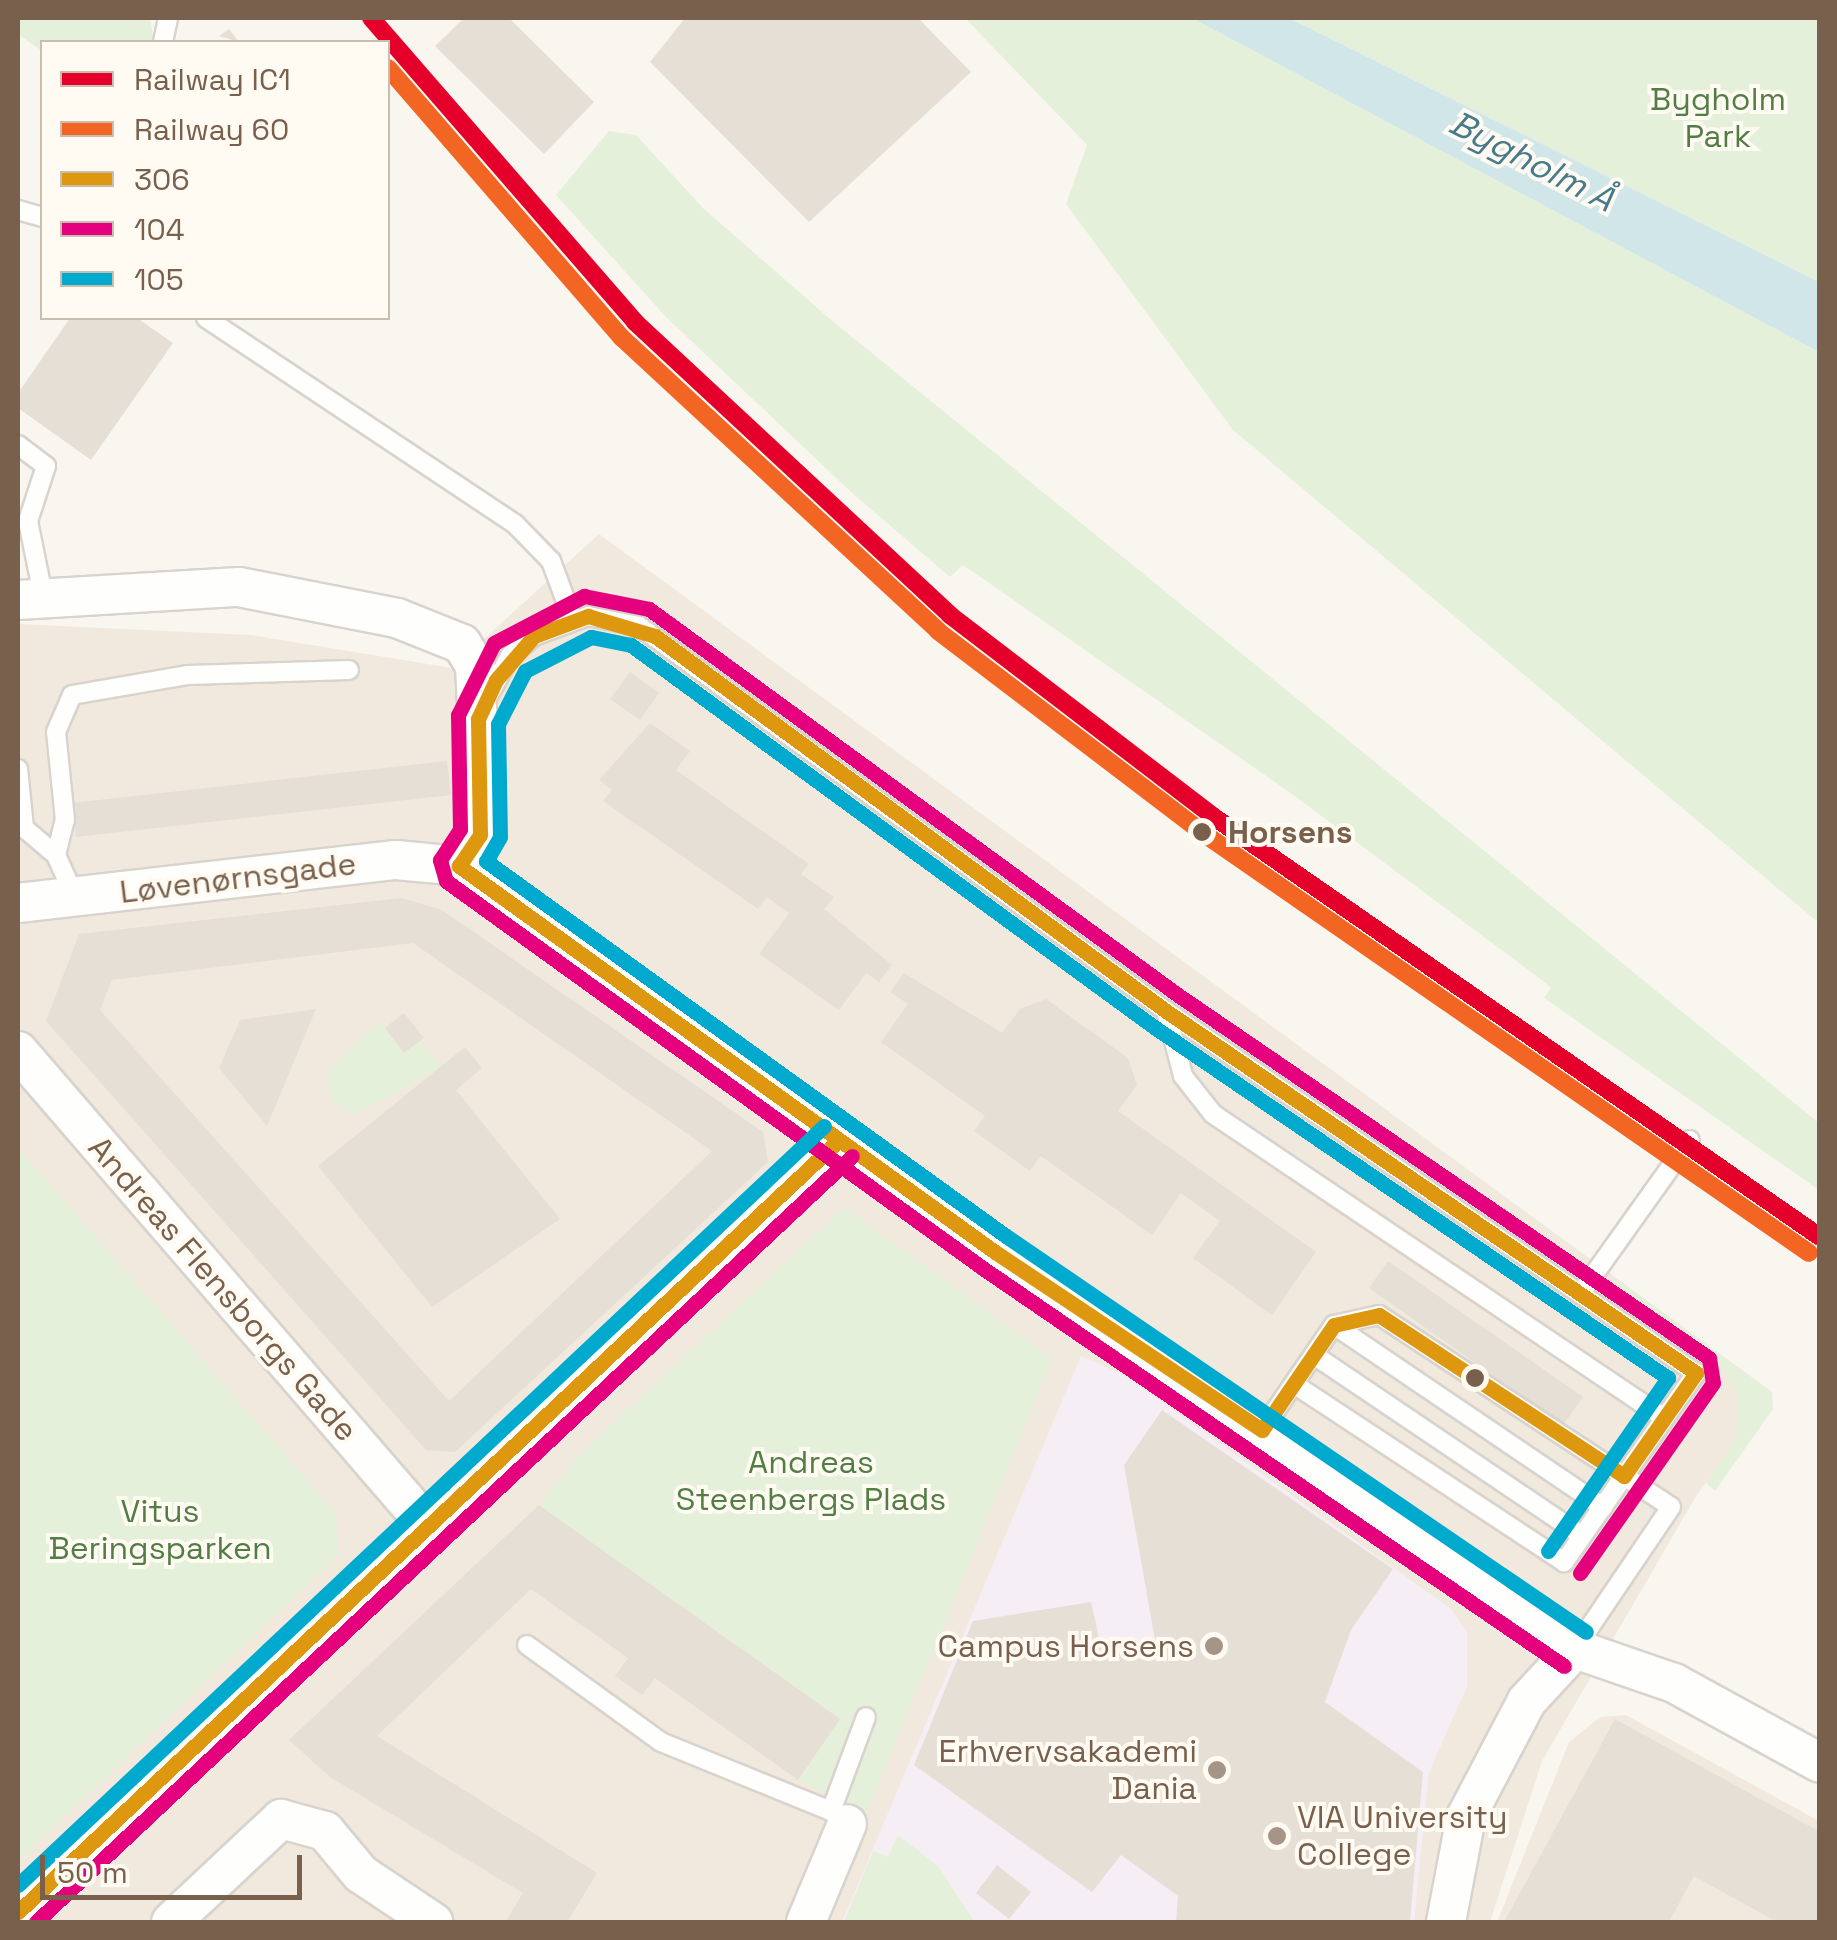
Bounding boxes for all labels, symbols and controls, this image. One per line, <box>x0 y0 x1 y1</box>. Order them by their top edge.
legend <box>40 40 390 320</box>
text: Railway IC1 <box>134 60 291 99</box>
park label: Bygholm Park <box>1650 81 1786 156</box>
water label: Bygholm Å <box>1442 101 1622 221</box>
text: Railway 60 <box>134 110 289 149</box>
text: 306 <box>134 160 190 199</box>
text: 104 <box>134 210 185 249</box>
text: 105 <box>134 260 184 299</box>
place label: Horsens <box>1228 813 1353 851</box>
marker: Horsens <box>1185 815 1219 849</box>
street label: Løvenørnsgade <box>118 844 358 912</box>
street label: Andreas Flensborgs Gade <box>80 1129 366 1449</box>
unlabelled marker <box>1465 1368 1485 1388</box>
park label: Andreas Steenbergs Plads <box>676 1444 946 1519</box>
park label: Vitus Beringsparken <box>48 1493 272 1568</box>
place label: Campus Horsens <box>937 1627 1194 1665</box>
marker: Campus Horsens <box>1203 1635 1225 1657</box>
place label: Erhvervsakademi Dania <box>939 1733 1197 1808</box>
marker: Erhvervsakademi Dania <box>1206 1759 1228 1781</box>
place label: VIA University College <box>1297 1799 1508 1874</box>
marker: VIA University College <box>1266 1825 1288 1847</box>
scale bar <box>45 1835 308 1897</box>
text: 50 m <box>57 1853 128 1892</box>

